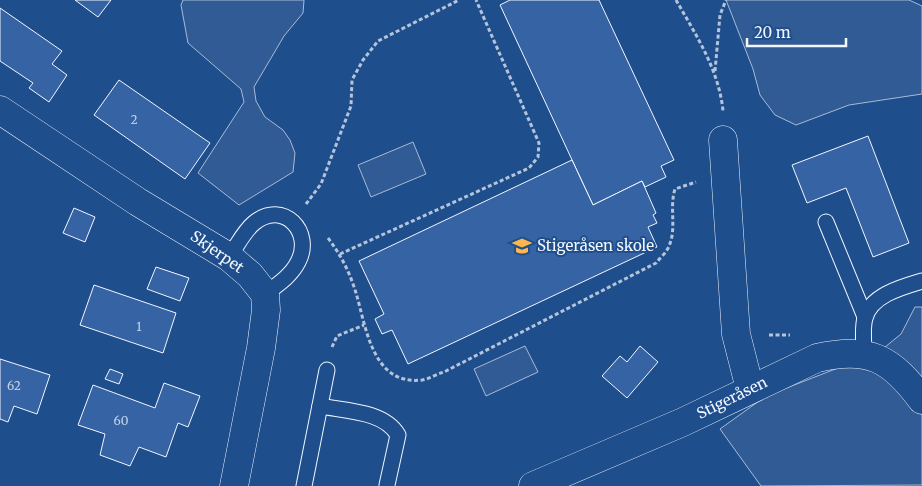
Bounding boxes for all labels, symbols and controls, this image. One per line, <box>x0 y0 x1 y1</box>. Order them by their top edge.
scale bar <box>747 15 846 47</box>
text: 20 m <box>754 23 791 42</box>
house number: 2 <box>130 112 138 127</box>
street label: Skjerpet <box>187 226 248 277</box>
school or university icon: Stigeråsen skole <box>511 235 533 257</box>
place label: Stigeråsen skole <box>537 236 654 255</box>
house number: 1 <box>136 319 142 334</box>
street label: Stigeråsen <box>693 372 770 423</box>
house number: 62 <box>7 378 21 393</box>
house number: 60 <box>114 413 129 428</box>

